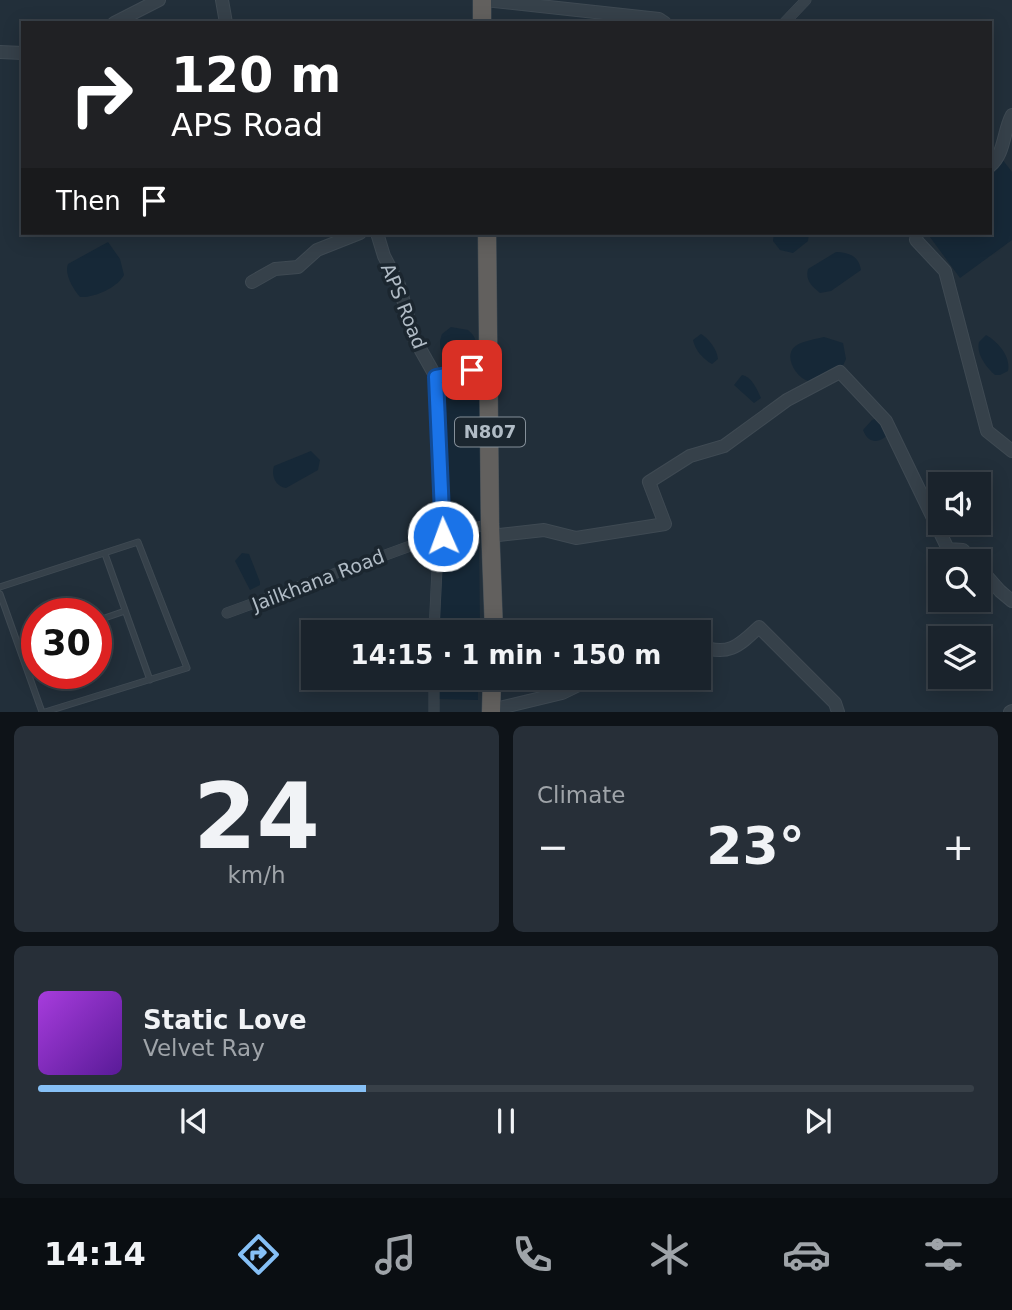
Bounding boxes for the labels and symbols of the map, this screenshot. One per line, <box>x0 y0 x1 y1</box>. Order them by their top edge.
street label: APS Road <box>377 260 431 352</box>
pin <box>442 340 502 400</box>
road number: N807 <box>455 418 525 446</box>
position arrow <box>406 499 480 573</box>
street label: Jailkhana Road <box>248 545 387 616</box>
speed limit sign: 30 <box>21 598 112 689</box>

